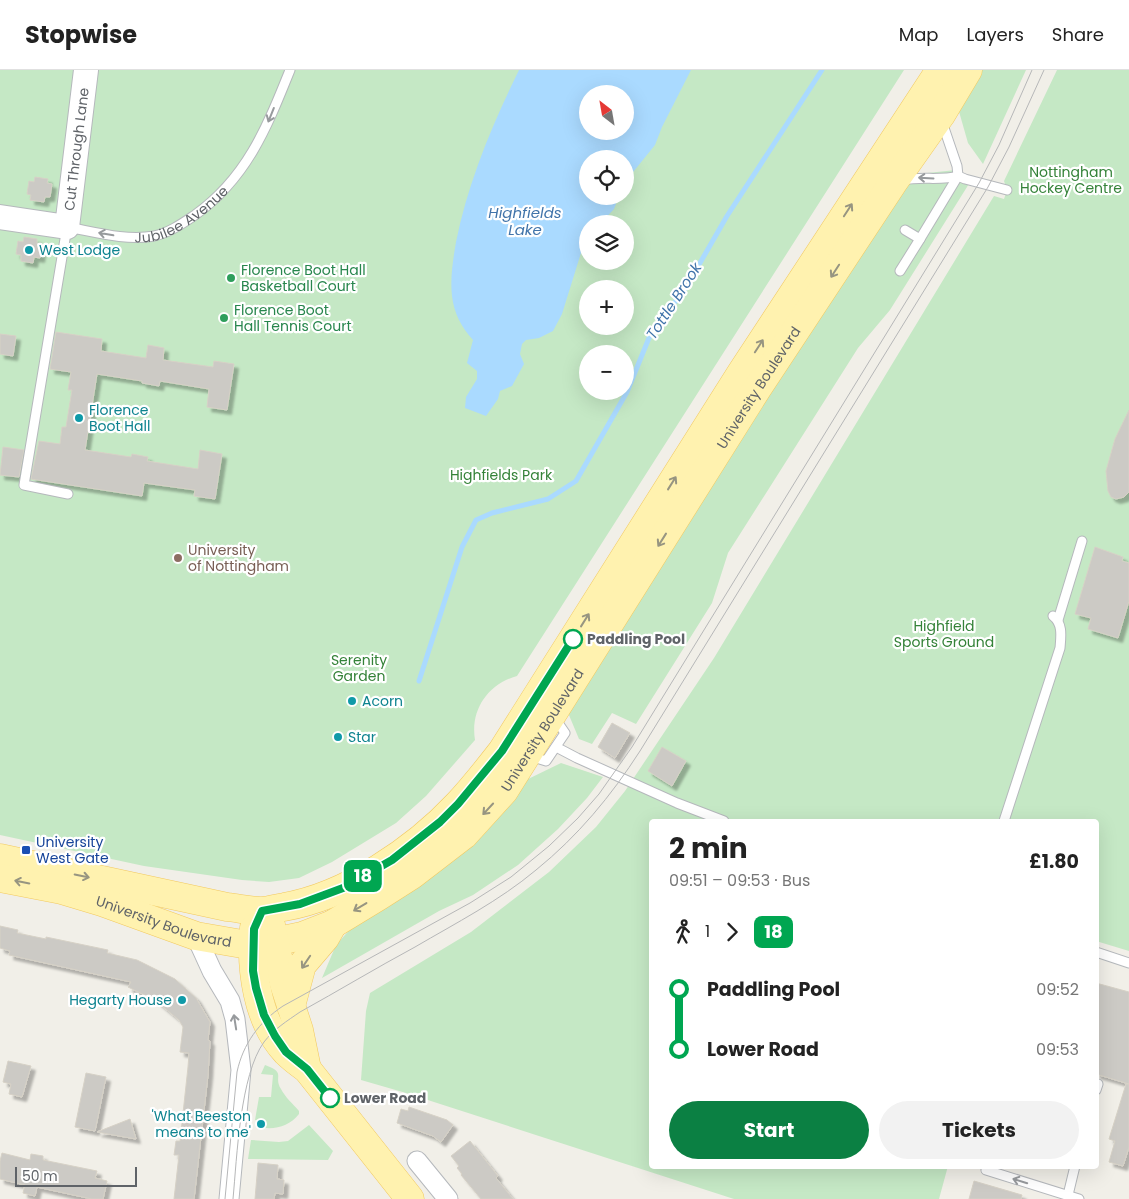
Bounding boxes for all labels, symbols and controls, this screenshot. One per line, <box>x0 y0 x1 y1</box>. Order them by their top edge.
text: Stopwise <box>25 18 137 51</box>
text: Map <box>899 22 939 47</box>
text: Layers <box>967 22 1024 47</box>
text: Share <box>1052 22 1104 47</box>
north arrow <box>579 85 634 140</box>
map controls <box>579 85 634 400</box>
street label: Cut Through Lane <box>59 86 94 212</box>
one-way arrow <box>266 107 276 122</box>
button: locate <box>579 150 634 205</box>
park label: Nottingham Hockey Centre <box>1020 162 1122 198</box>
one-way arrow <box>918 173 934 182</box>
street label: Jubilee Avenue <box>134 181 233 248</box>
water label: Highfields Lake <box>488 202 562 240</box>
one-way arrow <box>843 203 853 217</box>
button: layers <box>579 215 634 270</box>
one-way arrow <box>98 228 114 238</box>
place label: West Lodge <box>39 240 120 260</box>
marker: West Lodge <box>23 244 35 256</box>
water label: Tottle Brook <box>641 257 707 343</box>
place label: Florence Boot Hall Basketball Court <box>241 260 366 296</box>
one-way arrow <box>830 264 840 278</box>
marker: Florence Boot Hall Basketball Court <box>225 272 237 284</box>
button: + <box>579 280 634 335</box>
place label: Florence Boot Hall Tennis Court <box>234 300 352 336</box>
marker: Florence Boot Hall Tennis Court <box>218 312 230 324</box>
street label: University Boulevard <box>712 323 806 453</box>
one-way arrow <box>754 339 764 353</box>
button: − <box>579 345 634 400</box>
place label: Florence Boot Hall <box>89 400 150 436</box>
marker: Florence Boot Hall <box>73 412 85 424</box>
park label: Highfields Park <box>450 465 553 485</box>
one-way arrow <box>667 476 677 490</box>
one-way arrow <box>657 533 667 547</box>
place label: University of Nottingham <box>188 540 289 576</box>
marker: University of Nottingham <box>172 552 184 564</box>
one-way arrow <box>580 613 590 627</box>
park label: Highfield Sports Ground <box>894 616 994 652</box>
marker: Paddling Pool <box>563 629 583 649</box>
place label: Paddling Pool <box>587 629 685 649</box>
park label: Serenity Garden <box>331 650 387 686</box>
street label: University Boulevard <box>496 665 589 795</box>
place label: Acorn <box>362 691 403 711</box>
marker: Acorn <box>346 695 358 707</box>
place label: Star <box>348 727 376 747</box>
marker: Star <box>332 731 344 743</box>
one-way arrow <box>482 802 494 815</box>
text: 2 min <box>669 829 748 868</box>
place label: University West Gate <box>36 832 109 868</box>
marker: University West Gate <box>20 844 32 856</box>
text: £1.80 <box>1029 848 1079 875</box>
line badge: 18 <box>340 860 386 892</box>
text: 18 <box>354 863 372 888</box>
text: 09:51 – 09:53 · Bus <box>669 869 810 892</box>
one-way arrow <box>73 872 89 881</box>
one-way arrow <box>14 877 30 887</box>
street label: University Boulevard <box>94 891 233 952</box>
one-way arrow <box>353 903 367 913</box>
icon: walk <box>669 918 697 946</box>
icon: forward <box>718 918 746 946</box>
text: 18 <box>764 919 783 944</box>
text: 1 <box>705 920 710 943</box>
one-way arrow <box>300 955 311 969</box>
text: Paddling Pool <box>707 976 840 1003</box>
text: 09:52 <box>1036 978 1079 1001</box>
place label: Hegarty House <box>69 990 172 1010</box>
marker: Hegarty House <box>176 994 188 1006</box>
one-way arrow <box>229 1014 239 1030</box>
text: Lower Road <box>707 1036 819 1063</box>
text: 09:53 <box>1036 1038 1079 1061</box>
marker: Lower Road <box>320 1088 340 1108</box>
place label: Lower Road <box>344 1088 426 1108</box>
button: Start <box>669 1101 869 1159</box>
button: Tickets <box>879 1101 1079 1159</box>
place label: 'What Beeston means to me' <box>152 1106 251 1142</box>
marker: 'What Beeston means to me' <box>255 1118 267 1130</box>
scale bar <box>15 1164 138 1187</box>
text: 50 m <box>22 1166 58 1186</box>
one-way arrow <box>1012 1176 1028 1185</box>

